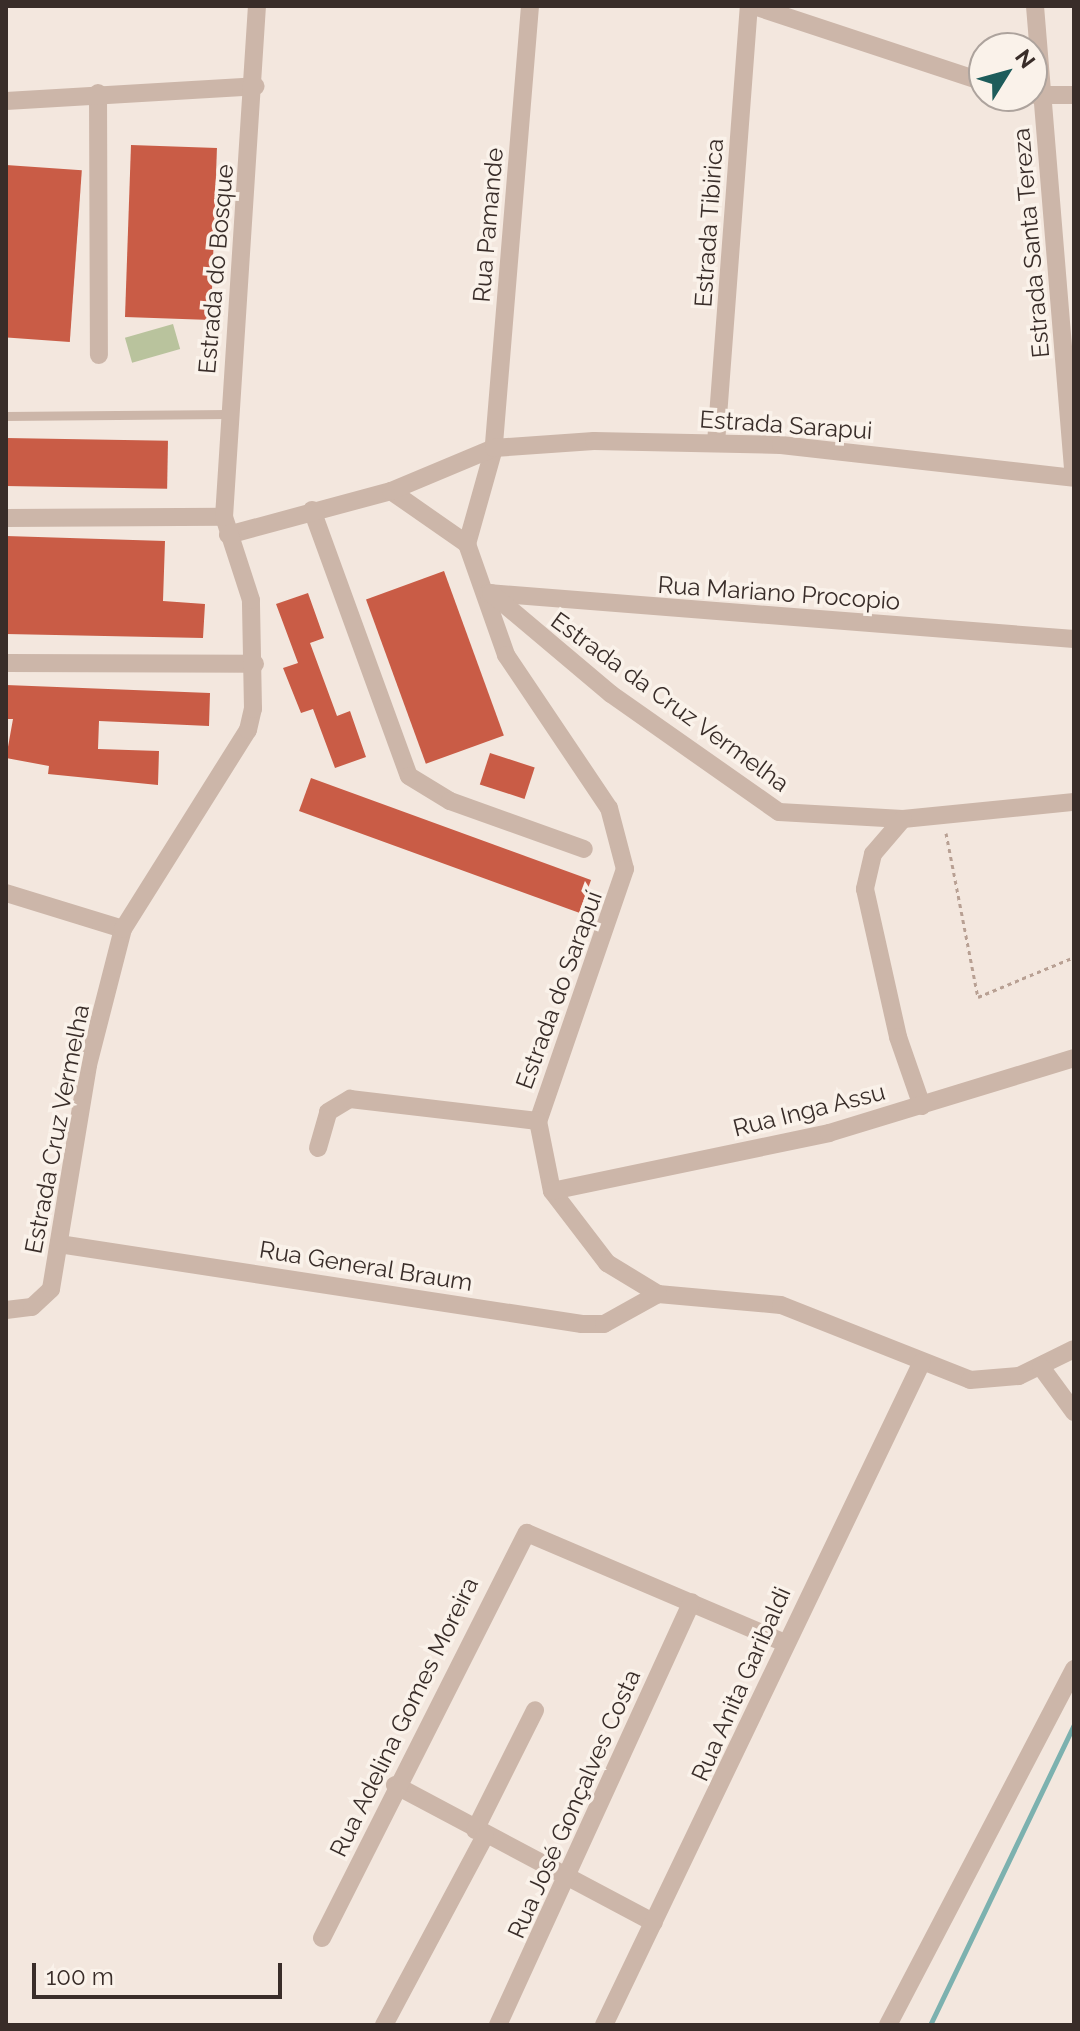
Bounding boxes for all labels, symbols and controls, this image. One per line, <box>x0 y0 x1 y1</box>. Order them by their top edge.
north arrow <box>968 32 1048 112</box>
text: N <box>1010 44 1041 73</box>
street label: Estrada Santa Tereza <box>1007 126 1055 360</box>
street label: Estrada Tibirica <box>689 137 729 309</box>
street label: Rua Pamande <box>467 147 509 303</box>
street label: Estrada do Bosque <box>192 163 240 375</box>
street label: Estrada Sarapui <box>699 405 873 445</box>
street label: Rua Mariano Procopio <box>657 570 901 616</box>
street label: Estrada da Cruz Vermelha <box>545 606 795 798</box>
street label: Estrada do Sarapuí <box>510 887 608 1093</box>
street label: Estrada Cruz Vermelha <box>19 1002 95 1256</box>
street label: Rua Inga Assu <box>730 1077 888 1143</box>
street label: Rua General Braum <box>257 1235 475 1297</box>
street label: Rua Adelina Gomes Moreira <box>324 1572 484 1862</box>
street label: Rua Anita Garibaldi <box>685 1582 797 1786</box>
street label: Rua José Gonçalves Costa <box>502 1665 646 1943</box>
scale bar <box>36 1947 286 1997</box>
text: 100 m <box>46 1962 114 1991</box>

